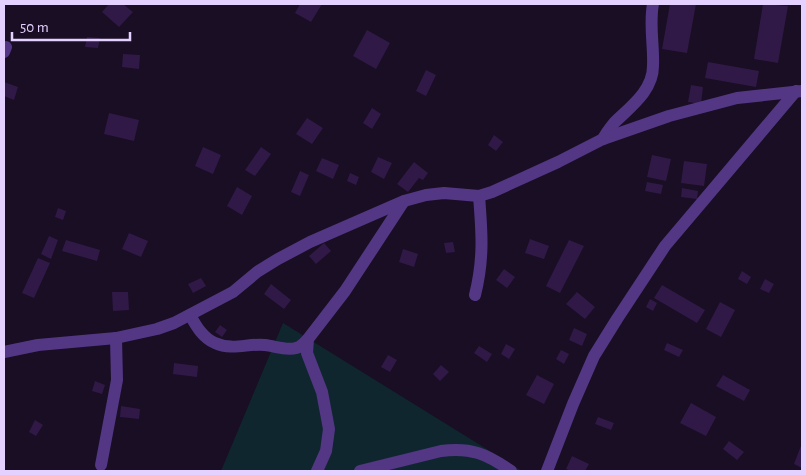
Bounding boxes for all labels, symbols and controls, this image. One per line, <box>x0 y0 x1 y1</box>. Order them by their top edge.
scale bar <box>12 10 130 42</box>
text: 50 m <box>20 20 49 35</box>

